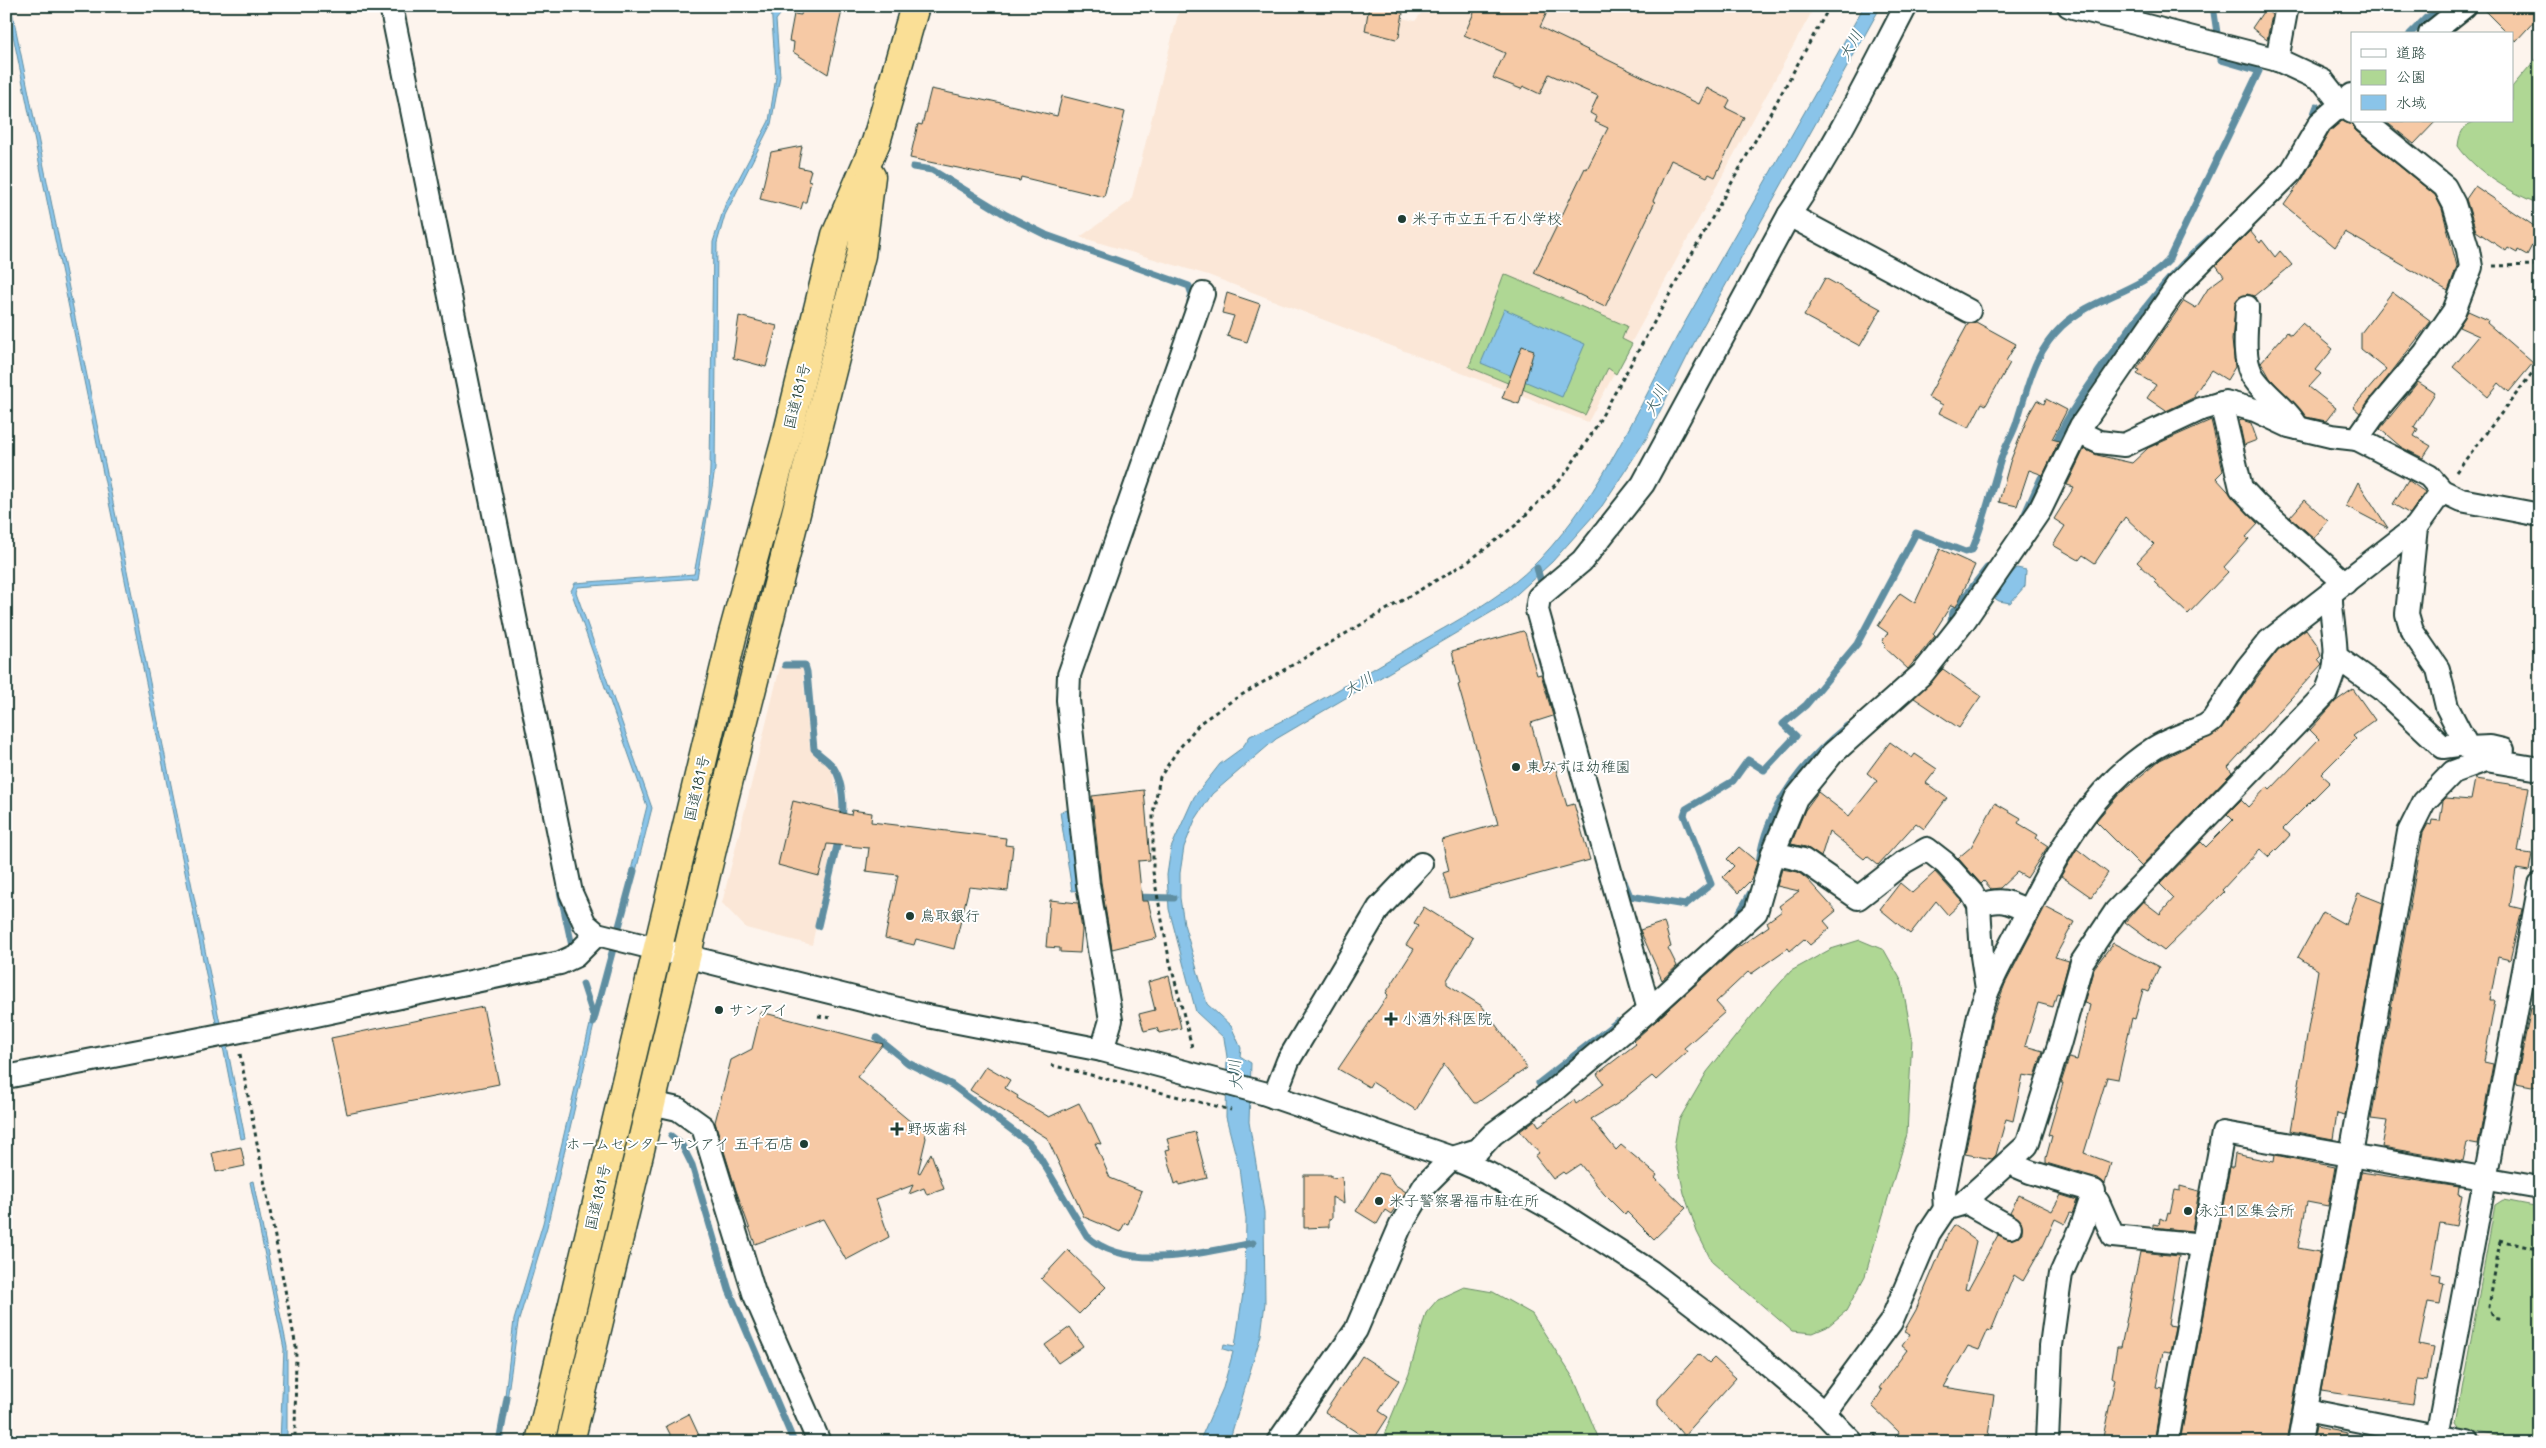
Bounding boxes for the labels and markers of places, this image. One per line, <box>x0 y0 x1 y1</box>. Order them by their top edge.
place label: 米子市立五千石小学校 <box>1412 208 1562 228</box>
marker: 米子市立五千石小学校 <box>1396 213 1408 225</box>
place label: 東みずほ幼稚園 <box>1526 756 1630 776</box>
marker: 東みずほ幼稚園 <box>1510 761 1522 773</box>
place label: 鳥取銀行 <box>920 905 980 925</box>
marker: 鳥取銀行 <box>904 910 916 922</box>
place label: サンアイ <box>729 999 788 1019</box>
marker: サンアイ <box>713 1004 725 1016</box>
place label: 小酒外科医院 <box>1402 1008 1492 1028</box>
marker: 小酒外科医院 <box>1384 1012 1398 1026</box>
place label: 野坂歯科 <box>907 1118 967 1138</box>
marker: 野坂歯科 <box>891 1123 903 1135</box>
place label: ホームセンターサンアイ 五千石店 <box>566 1133 794 1153</box>
marker: ホームセンターサンアイ 五千石店 <box>798 1138 810 1150</box>
place label: 米子警察署福市駐在所 <box>1389 1190 1539 1210</box>
marker: 米子警察署福市駐在所 <box>1373 1195 1385 1207</box>
place label: 永江1区集会所 <box>2198 1200 2295 1220</box>
marker: 永江1区集会所 <box>2182 1205 2194 1217</box>

